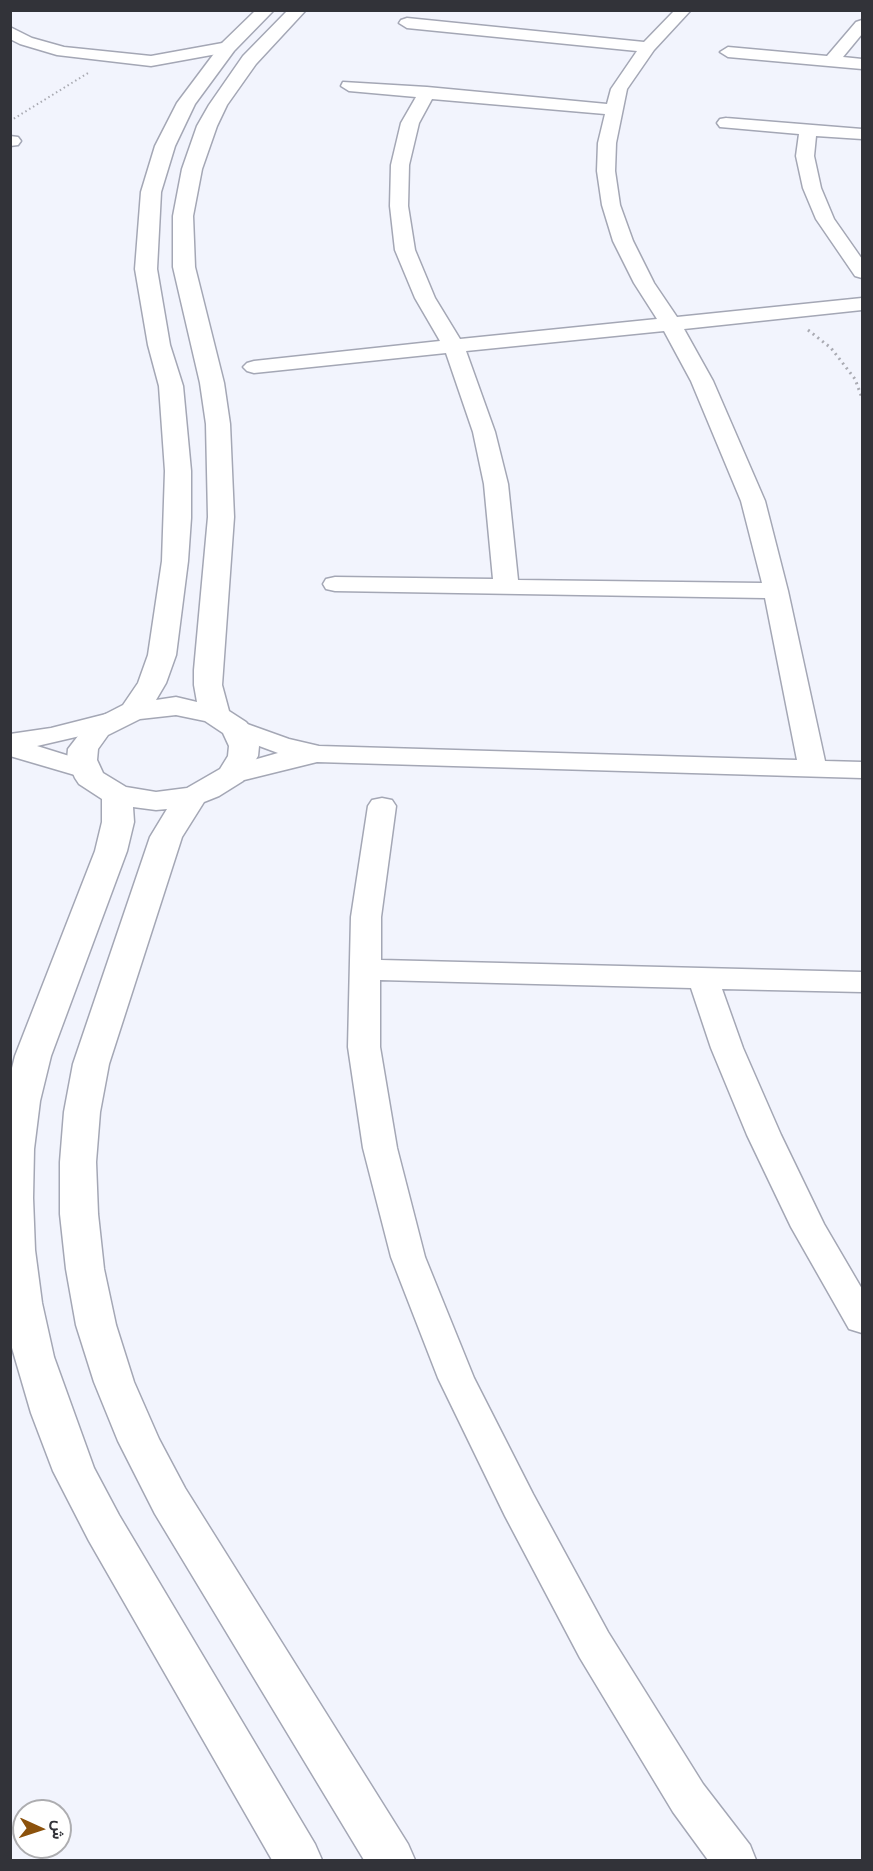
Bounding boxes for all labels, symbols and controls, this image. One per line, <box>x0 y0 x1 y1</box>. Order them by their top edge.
north arrow <box>12 1799 72 1859</box>
text: ش <box>49 1820 67 1840</box>

